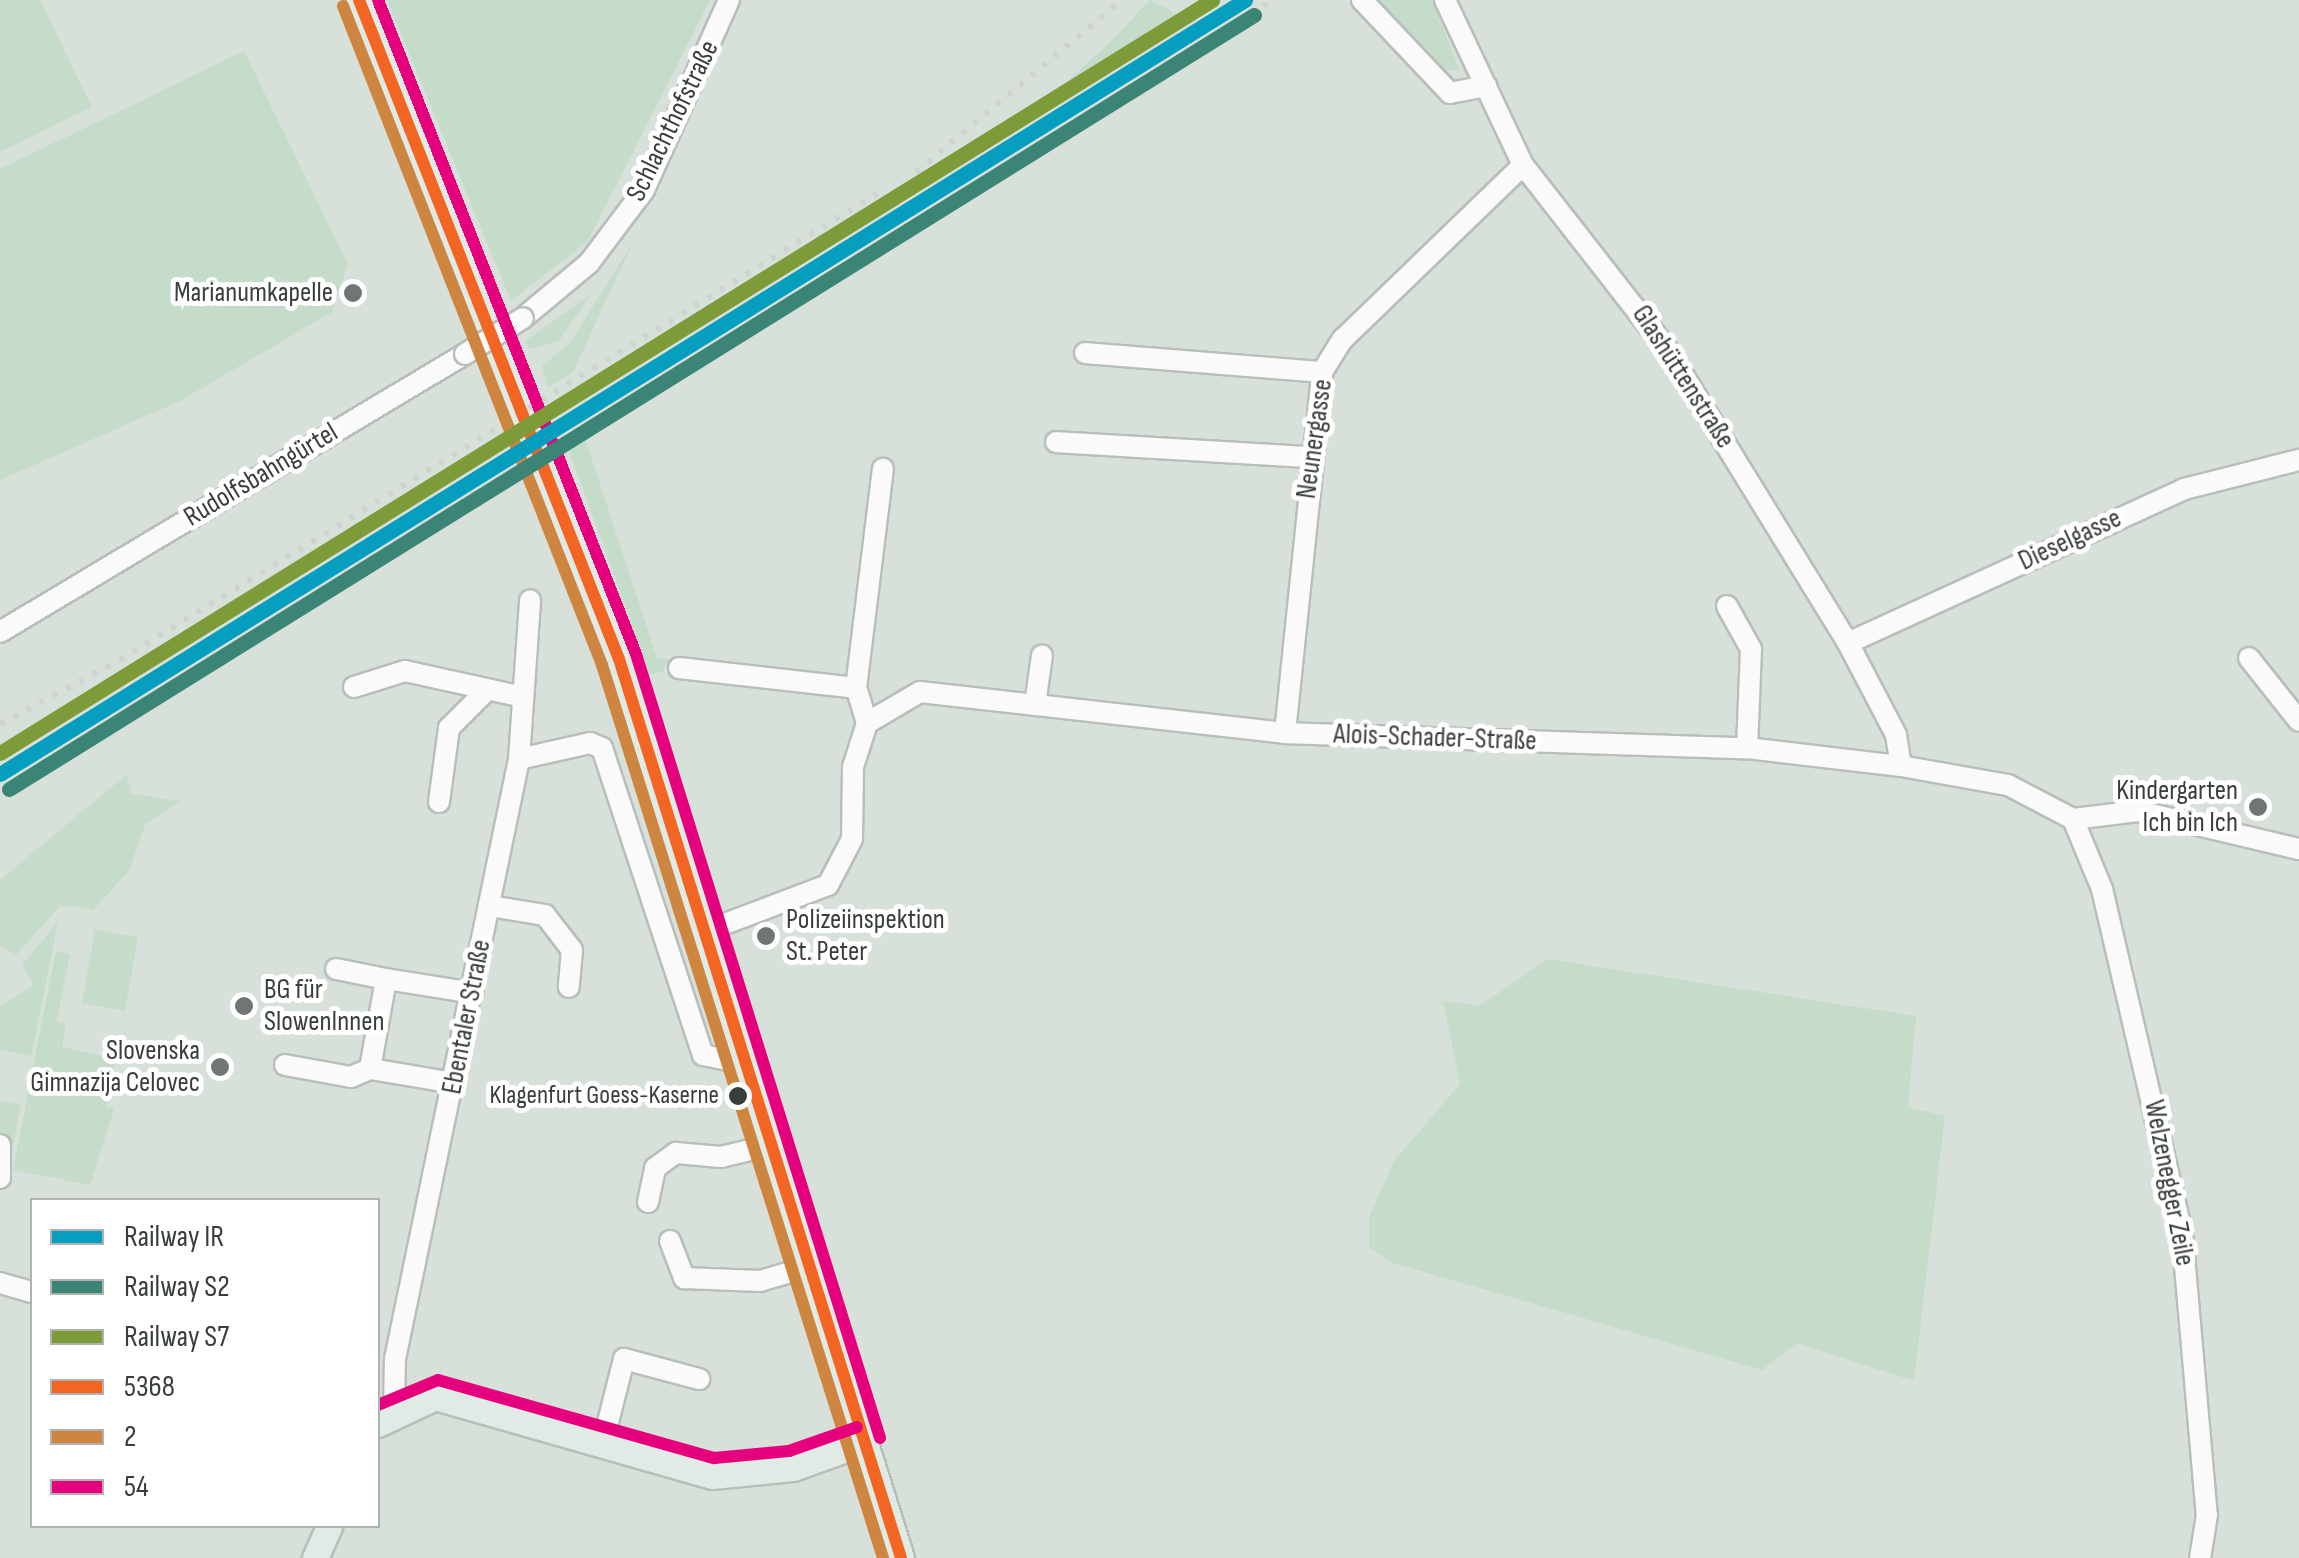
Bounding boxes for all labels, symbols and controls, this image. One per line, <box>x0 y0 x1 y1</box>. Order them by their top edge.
street label: Schlachthofstraße <box>620 35 726 207</box>
place label: Marianumkapelle <box>174 276 333 310</box>
marker: Marianumkapelle <box>342 282 364 304</box>
street label: Glashüttenstraße <box>1624 299 1742 455</box>
street label: Neunergasse <box>1290 377 1340 501</box>
street label: Rudolfsbahngürtel <box>178 416 344 534</box>
street label: Dieselgasse <box>2013 502 2127 578</box>
street label: Alois-Schader-Straße <box>1333 718 1537 758</box>
place label: Kindergarten Ich bin Ich <box>2116 774 2238 840</box>
marker: Kindergarten Ich bin Ich <box>2247 796 2269 818</box>
place label: Polizeiinspektion St. Peter <box>786 903 945 969</box>
marker: Polizeiinspektion St. Peter <box>755 925 777 947</box>
street label: Ebentaler Straße <box>436 937 498 1097</box>
place label: BG für SlowenInnen <box>264 973 384 1039</box>
marker: BG für SlowenInnen <box>233 995 255 1017</box>
place label: Slovenska Gimnazija Celovec <box>30 1034 200 1100</box>
marker: Slovenska Gimnazija Celovec <box>209 1056 231 1078</box>
place label: Klagenfurt Goess-Kaserne <box>490 1080 719 1112</box>
marker: Klagenfurt Goess-Kaserne <box>728 1086 748 1106</box>
street label: Welzenegger Zeile <box>2136 1097 2202 1269</box>
legend <box>30 1198 380 1528</box>
text: Railway IR <box>124 1219 224 1255</box>
text: Railway S2 <box>124 1269 230 1305</box>
text: Railway S7 <box>124 1319 229 1355</box>
text: 5368 <box>124 1369 175 1405</box>
text: 2 <box>124 1419 136 1455</box>
text: 54 <box>124 1469 149 1505</box>

